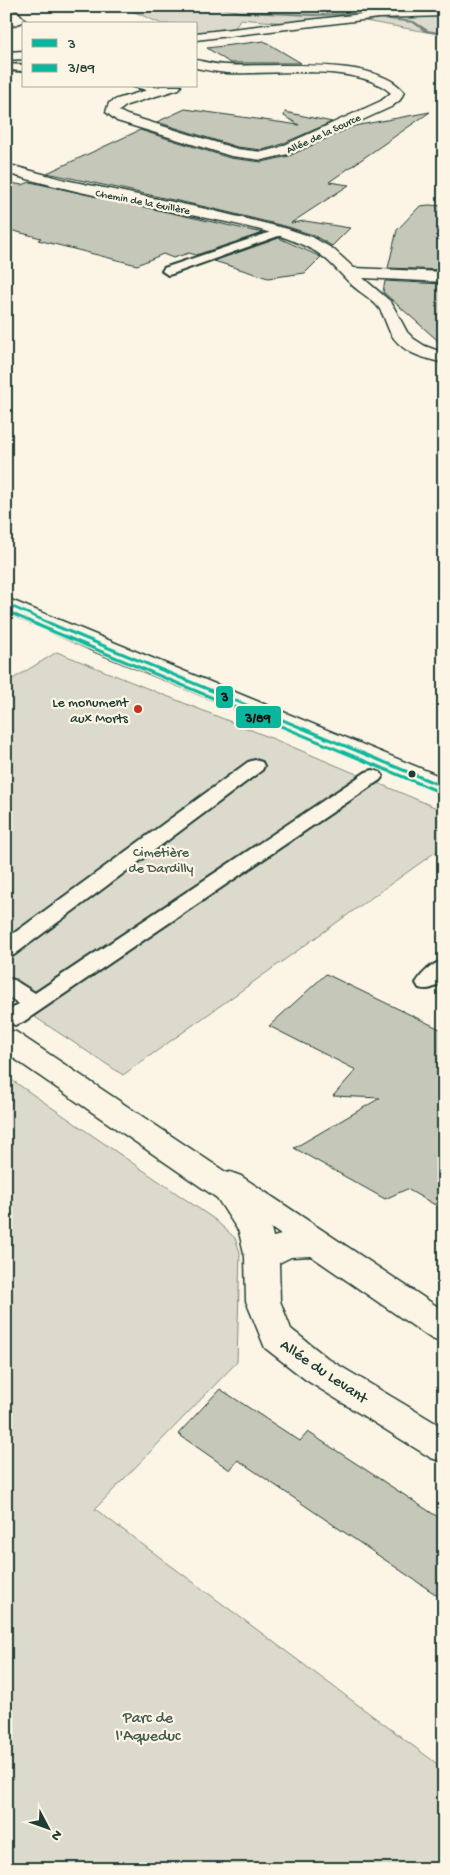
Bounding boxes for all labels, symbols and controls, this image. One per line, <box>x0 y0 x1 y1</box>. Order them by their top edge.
legend <box>22 22 198 88</box>
text: 3 <box>67 36 76 54</box>
text: 3/89 <box>67 60 96 78</box>
street label: Allée de la Source <box>285 112 363 157</box>
street label: Chemin de la Guillère <box>94 188 191 218</box>
line badge: 3 <box>215 685 234 709</box>
text: 3 <box>220 690 229 707</box>
place label: Le monument aux Morts <box>52 695 129 728</box>
marker: Le monument aux Morts <box>132 703 144 715</box>
line badge: 3/89 <box>235 705 282 729</box>
text: 3/89 <box>244 711 271 728</box>
unlabelled marker <box>407 769 417 779</box>
park label: Cimetière de Dardilly <box>129 845 194 878</box>
street label: Allée du Levant <box>276 1337 372 1410</box>
park label: Parc de l'Aqueduc <box>116 1710 181 1747</box>
north arrow <box>22 1802 72 1852</box>
text: N <box>47 1826 65 1844</box>

